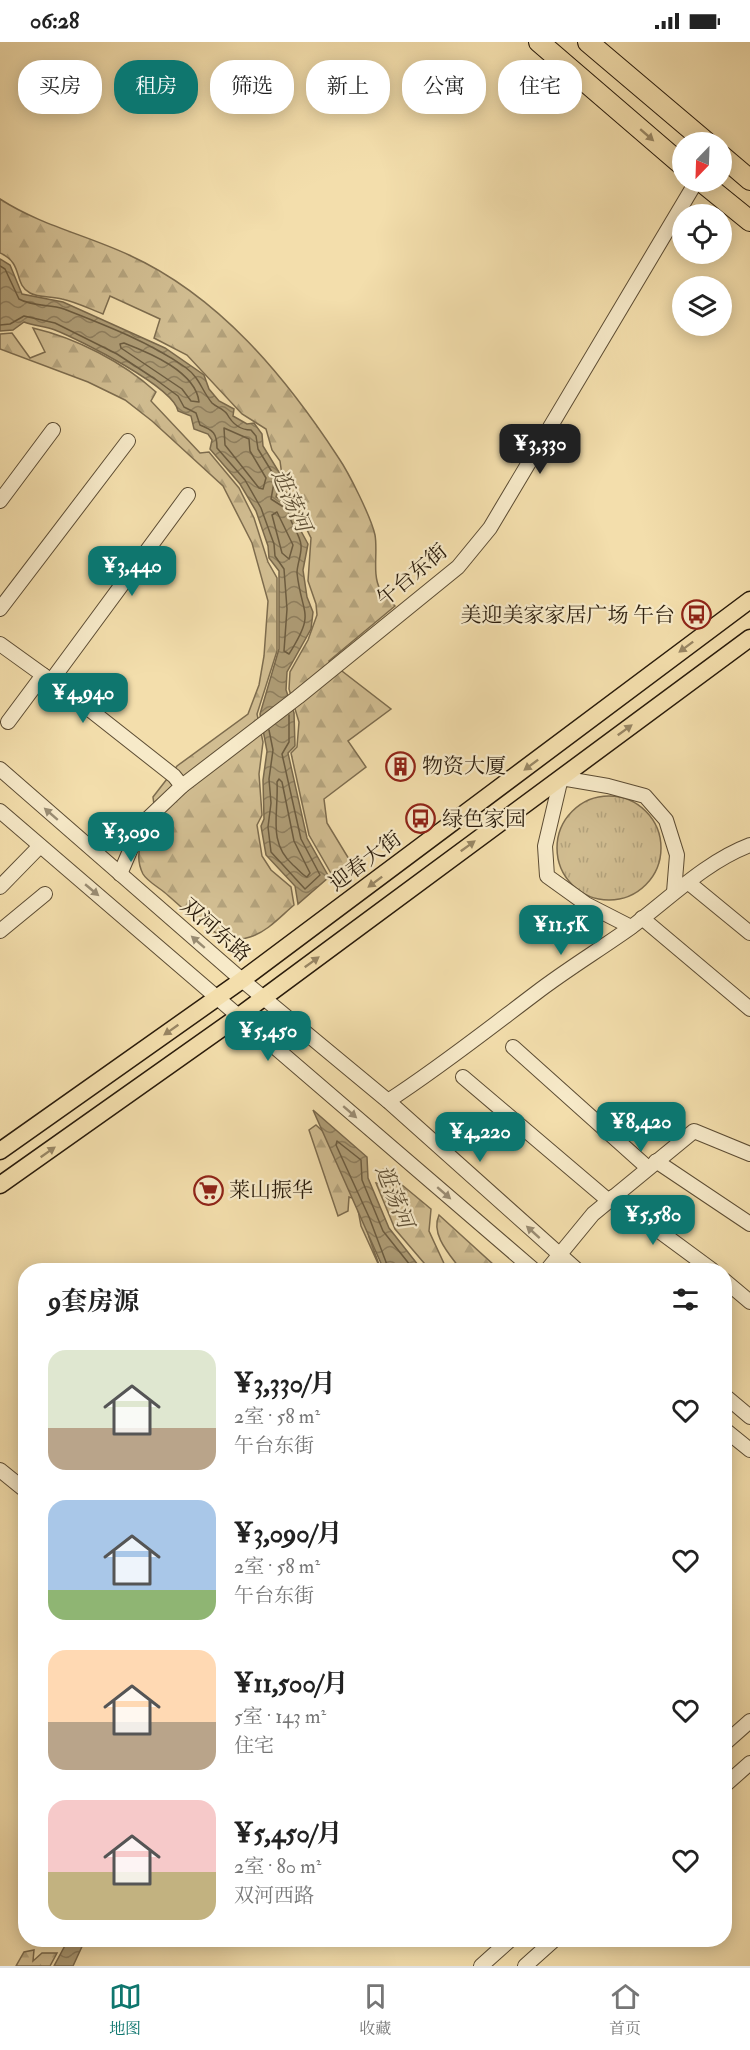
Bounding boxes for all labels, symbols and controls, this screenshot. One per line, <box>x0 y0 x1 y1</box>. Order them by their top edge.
text: 06:28 <box>30 7 79 35</box>
chip: 买房 <box>18 60 102 114</box>
chip: 租房 <box>114 60 198 114</box>
chip: 筛选 <box>210 60 294 114</box>
chip: 新上 <box>306 60 390 114</box>
chip: 公寓 <box>402 60 486 114</box>
chip: 住宅 <box>498 60 582 114</box>
one-way arrow <box>639 128 655 141</box>
north arrow <box>672 132 732 192</box>
map controls <box>672 132 732 336</box>
button: locate <box>672 204 732 264</box>
button: layers <box>672 276 732 336</box>
pin: ¥3,330 <box>491 424 589 475</box>
text: ¥3,330 <box>513 431 567 456</box>
water label: 逛荡河 <box>265 465 319 540</box>
street label: 午台东街 <box>371 538 453 613</box>
pin: ¥3,440 <box>83 546 181 597</box>
text: ¥3,440 <box>102 553 162 578</box>
bus stop icon: 美迎美家家居广场 午台 <box>680 599 712 631</box>
place label: 美迎美家家居广场 午台 <box>461 602 675 629</box>
one-way arrow <box>679 641 694 653</box>
pin: ¥4,940 <box>34 673 132 724</box>
text: ¥4,940 <box>52 680 114 705</box>
one-way arrow <box>618 725 633 737</box>
building icon: 物资大厦 <box>385 750 417 782</box>
place label: 物资大厦 <box>422 753 506 780</box>
one-way arrow <box>523 758 538 770</box>
bus stop icon: 绿色家园 <box>405 803 437 835</box>
place label: 绿色家园 <box>442 806 526 833</box>
one-way arrow <box>44 808 59 821</box>
pin: ¥3,090 <box>82 812 180 863</box>
text: ¥3,090 <box>102 819 160 844</box>
street label: 迎春大街 <box>324 825 407 897</box>
one-way arrow <box>460 840 476 852</box>
one-way arrow <box>367 876 383 888</box>
one-way arrow <box>84 883 99 896</box>
street label: 双河东路 <box>175 893 256 968</box>
pin: ¥11.5K <box>512 905 610 956</box>
text: ¥11.5K <box>533 912 589 937</box>
one-way arrow <box>191 936 206 949</box>
one-way arrow <box>303 956 319 968</box>
pin: ¥5,450 <box>219 1011 317 1062</box>
text: ¥5,450 <box>239 1018 297 1043</box>
one-way arrow <box>163 1024 179 1036</box>
pin: ¥8,420 <box>592 1102 690 1153</box>
one-way arrow <box>343 1106 358 1119</box>
text: ¥8,420 <box>611 1109 671 1134</box>
pin: ¥4,220 <box>431 1112 529 1163</box>
text: ¥4,220 <box>449 1119 511 1144</box>
one-way arrow <box>40 1146 55 1158</box>
water label: 逛荡河 <box>369 1161 421 1236</box>
supermarket icon: 莱山振华 <box>192 1174 224 1206</box>
place label: 莱山振华 <box>229 1177 313 1204</box>
one-way arrow <box>436 1186 451 1199</box>
pin: ¥5,580 <box>604 1195 702 1246</box>
text: ¥5,580 <box>625 1202 681 1227</box>
one-way arrow <box>526 1225 541 1239</box>
icon: filters <box>669 1283 702 1316</box>
text: 9套房源 <box>48 1286 139 1318</box>
text: ¥3,330/月 <box>234 1368 336 1400</box>
icon: home <box>96 1374 168 1446</box>
icon: heart <box>669 1394 702 1427</box>
text: 2室 · 58 m² <box>234 1404 320 1429</box>
text: 午台东街 <box>234 1433 314 1458</box>
text: ¥3,090/月 <box>234 1518 342 1550</box>
icon: home <box>96 1524 168 1596</box>
icon: heart <box>669 1544 702 1577</box>
text: 2室 · 58 m² <box>234 1554 320 1579</box>
text: 午台东街 <box>234 1583 314 1608</box>
text: ¥11,500/月 <box>234 1668 348 1700</box>
icon: home <box>96 1674 168 1746</box>
icon: heart <box>669 1694 702 1727</box>
text: 5室 · 143 m² <box>234 1704 326 1729</box>
text: 住宅 <box>234 1733 274 1758</box>
text: ¥5,450/月 <box>234 1818 343 1850</box>
icon: home <box>96 1824 168 1896</box>
icon: heart <box>669 1844 702 1877</box>
text: 2室 · 80 m² <box>234 1854 321 1879</box>
text: 双河西路 <box>234 1883 314 1908</box>
tab: 地图 <box>109 1980 142 2039</box>
tab: 收藏 <box>359 1980 392 2039</box>
tab: 首页 <box>609 1980 642 2039</box>

